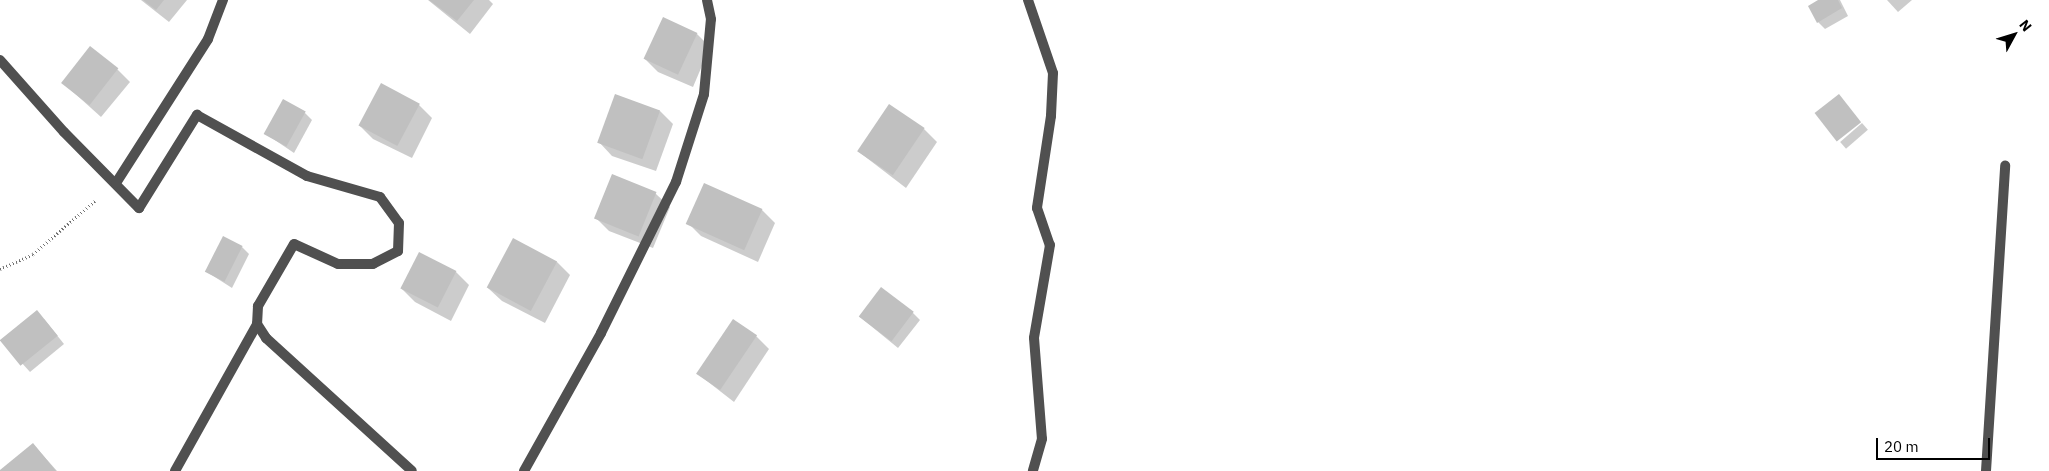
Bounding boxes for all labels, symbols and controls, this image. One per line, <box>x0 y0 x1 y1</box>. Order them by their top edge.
north arrow <box>1989 10 2039 60</box>
text: N <box>2015 16 2036 35</box>
scale bar <box>1879 428 1993 460</box>
text: 20 m <box>1884 437 1919 456</box>

